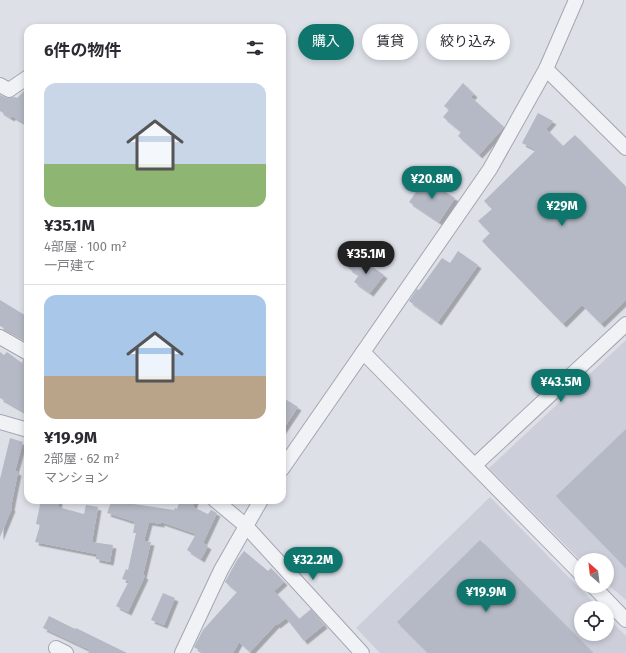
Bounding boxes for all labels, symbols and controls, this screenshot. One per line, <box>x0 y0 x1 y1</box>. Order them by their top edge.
chip: 購入 <box>298 24 354 60</box>
chip: 賃貸 <box>362 24 418 60</box>
chip: 絞り込み <box>426 24 510 60</box>
icon: filters <box>244 37 266 59</box>
text: 6件の物件 <box>44 40 122 61</box>
icon: home <box>119 109 191 181</box>
pin: ¥20.8M <box>399 166 465 200</box>
text: ¥20.8M <box>411 171 453 186</box>
pin: ¥29M <box>538 193 586 227</box>
text: ¥29M <box>546 198 578 213</box>
text: ¥35.1M <box>44 215 95 236</box>
text: 4部屋 · 100 m² <box>44 239 127 254</box>
pin: ¥35.1M <box>333 241 399 275</box>
text: ¥35.1M <box>347 246 386 261</box>
text: 一戸建て <box>44 258 96 273</box>
icon: home <box>119 321 191 393</box>
pin: ¥43.5M <box>528 369 594 403</box>
text: ¥43.5M <box>540 374 582 389</box>
text: ¥19.9M <box>44 427 97 448</box>
text: 2部屋 · 62 m² <box>44 451 119 466</box>
text: マンション <box>44 470 109 485</box>
pin: ¥32.2M <box>280 547 346 581</box>
text: ¥32.2M <box>293 552 333 567</box>
north arrow <box>574 553 614 593</box>
map controls <box>574 553 614 641</box>
pin: ¥19.9M <box>453 579 519 613</box>
text: ¥19.9M <box>466 584 506 599</box>
button: locate <box>574 601 614 641</box>

